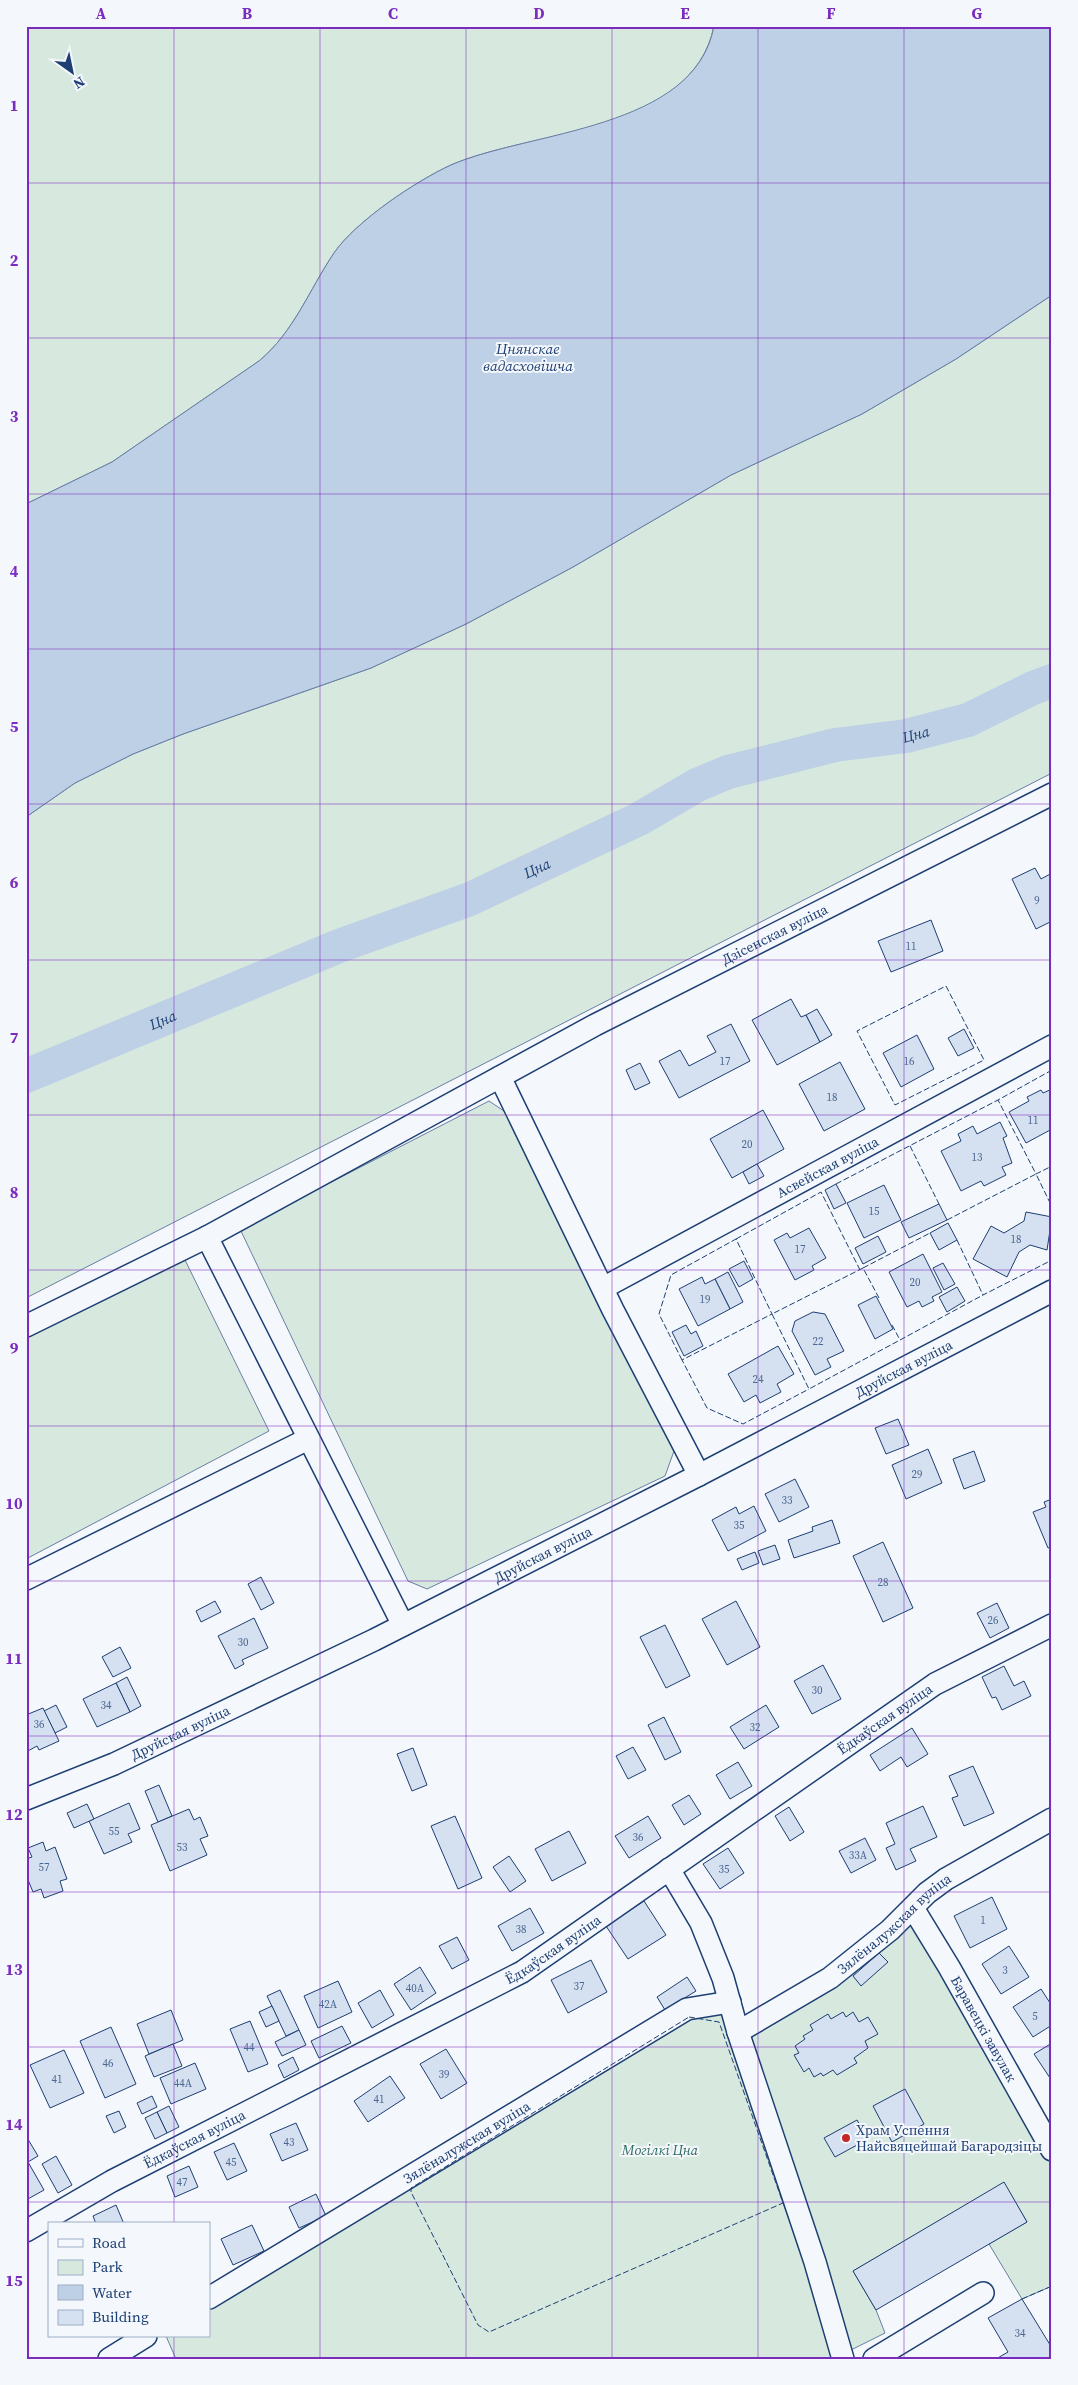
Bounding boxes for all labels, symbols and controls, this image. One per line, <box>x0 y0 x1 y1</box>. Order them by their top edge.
text: A <box>96 2 107 24</box>
text: B <box>242 2 253 24</box>
text: C <box>388 2 398 24</box>
text: D <box>533 2 545 24</box>
text: E <box>680 2 690 24</box>
text: F <box>826 2 836 24</box>
text: G <box>972 2 983 24</box>
north arrow <box>48 48 98 98</box>
text: N <box>69 72 89 94</box>
text: 1 <box>10 94 18 116</box>
text: 2 <box>10 249 19 271</box>
water label: Цнянскае вадасховішча <box>483 338 573 376</box>
text: 3 <box>10 405 19 427</box>
text: 4 <box>10 560 19 582</box>
text: 5 <box>10 715 19 737</box>
water label: Цна <box>899 720 932 747</box>
water label: Цна <box>519 852 554 883</box>
text: 6 <box>10 871 19 893</box>
house number: 9 <box>1034 893 1040 908</box>
street label: Дзісенская вуліца <box>718 899 832 969</box>
house number: 11 <box>906 939 917 954</box>
water label: Цна <box>145 1004 179 1034</box>
text: 7 <box>10 1026 19 1048</box>
house number: 17 <box>720 1054 731 1069</box>
house number: 16 <box>904 1054 915 1069</box>
house number: 18 <box>827 1090 838 1105</box>
house number: 11 <box>1028 1113 1039 1128</box>
street label: Асвейская вуліца <box>773 1131 883 1203</box>
house number: 20 <box>742 1137 753 1152</box>
house number: 13 <box>972 1150 983 1165</box>
text: 8 <box>10 1181 18 1203</box>
house number: 15 <box>869 1204 880 1219</box>
house number: 18 <box>1011 1232 1022 1247</box>
house number: 17 <box>795 1242 806 1257</box>
house number: 20 <box>910 1275 921 1290</box>
house number: 19 <box>700 1292 711 1307</box>
house number: 22 <box>813 1334 824 1349</box>
street label: Друйская вуліца <box>851 1334 957 1402</box>
text: 9 <box>10 1337 19 1359</box>
house number: 24 <box>753 1372 764 1387</box>
house number: 29 <box>912 1467 923 1482</box>
text: 10 <box>5 1492 23 1514</box>
house number: 33 <box>782 1493 793 1508</box>
house number: 35 <box>734 1518 745 1533</box>
street label: Друйская вуліца <box>490 1521 596 1588</box>
house number: 28 <box>878 1575 889 1590</box>
house number: 26 <box>988 1613 999 1628</box>
house number: 30 <box>238 1635 249 1650</box>
text: 11 <box>5 1647 23 1669</box>
street label: Ёдкаўская вуліца <box>833 1678 937 1759</box>
house number: 30 <box>812 1683 823 1698</box>
house number: 34 <box>101 1698 112 1713</box>
street label: Друйская вуліца <box>127 1700 234 1765</box>
house number: 36 <box>34 1717 45 1732</box>
house number: 32 <box>750 1720 761 1735</box>
text: 12 <box>5 1803 23 1825</box>
house number: 55 <box>109 1824 120 1839</box>
house number: 36 <box>633 1830 644 1845</box>
house number: 53 <box>177 1840 188 1855</box>
house number: 33А <box>849 1848 868 1863</box>
house number: 57 <box>39 1860 50 1875</box>
house number: 35 <box>719 1862 730 1877</box>
street label: Зялёналужская вуліца <box>833 1868 955 1979</box>
street label: Ёдкаўская вуліца <box>502 1909 606 1989</box>
house number: 1 <box>980 1913 986 1928</box>
house number: 38 <box>516 1922 527 1937</box>
text: 13 <box>5 1958 23 1980</box>
house number: 3 <box>1002 1963 1008 1978</box>
street label: Баравецкі завулак <box>946 1972 1022 2086</box>
house number: 37 <box>574 1979 585 1994</box>
house number: 40А <box>406 1981 425 1996</box>
house number: 42А <box>319 1997 338 2012</box>
house number: 5 <box>1032 2009 1038 2024</box>
house number: 44 <box>244 2040 255 2055</box>
house number: 46 <box>103 2056 114 2071</box>
house number: 39 <box>439 2067 450 2082</box>
house number: 41 <box>52 2072 63 2087</box>
house number: 44А <box>174 2076 193 2091</box>
house number: 41 <box>374 2092 385 2107</box>
street label: Зялёналужская вуліца <box>399 2096 535 2188</box>
street label: Ёдкаўская вуліца <box>140 2104 250 2173</box>
text: 14 <box>5 2113 23 2135</box>
place label: Храм Успення Найсвяцейшай Багародзіцы <box>856 2120 1042 2156</box>
marker: Храм Успення Найсвяцейшай Багародзіцы <box>840 2132 852 2144</box>
house number: 43 <box>284 2135 295 2150</box>
park label: Могілкі Цна <box>621 2140 699 2160</box>
house number: 45 <box>226 2155 237 2170</box>
house number: 47 <box>177 2175 188 2190</box>
legend <box>48 2222 210 2338</box>
text: Road <box>92 2232 126 2253</box>
text: Park <box>92 2256 124 2277</box>
text: 15 <box>5 2269 23 2291</box>
text: Water <box>92 2282 133 2303</box>
text: Building <box>92 2306 149 2327</box>
house number: 34 <box>1015 2326 1026 2341</box>

